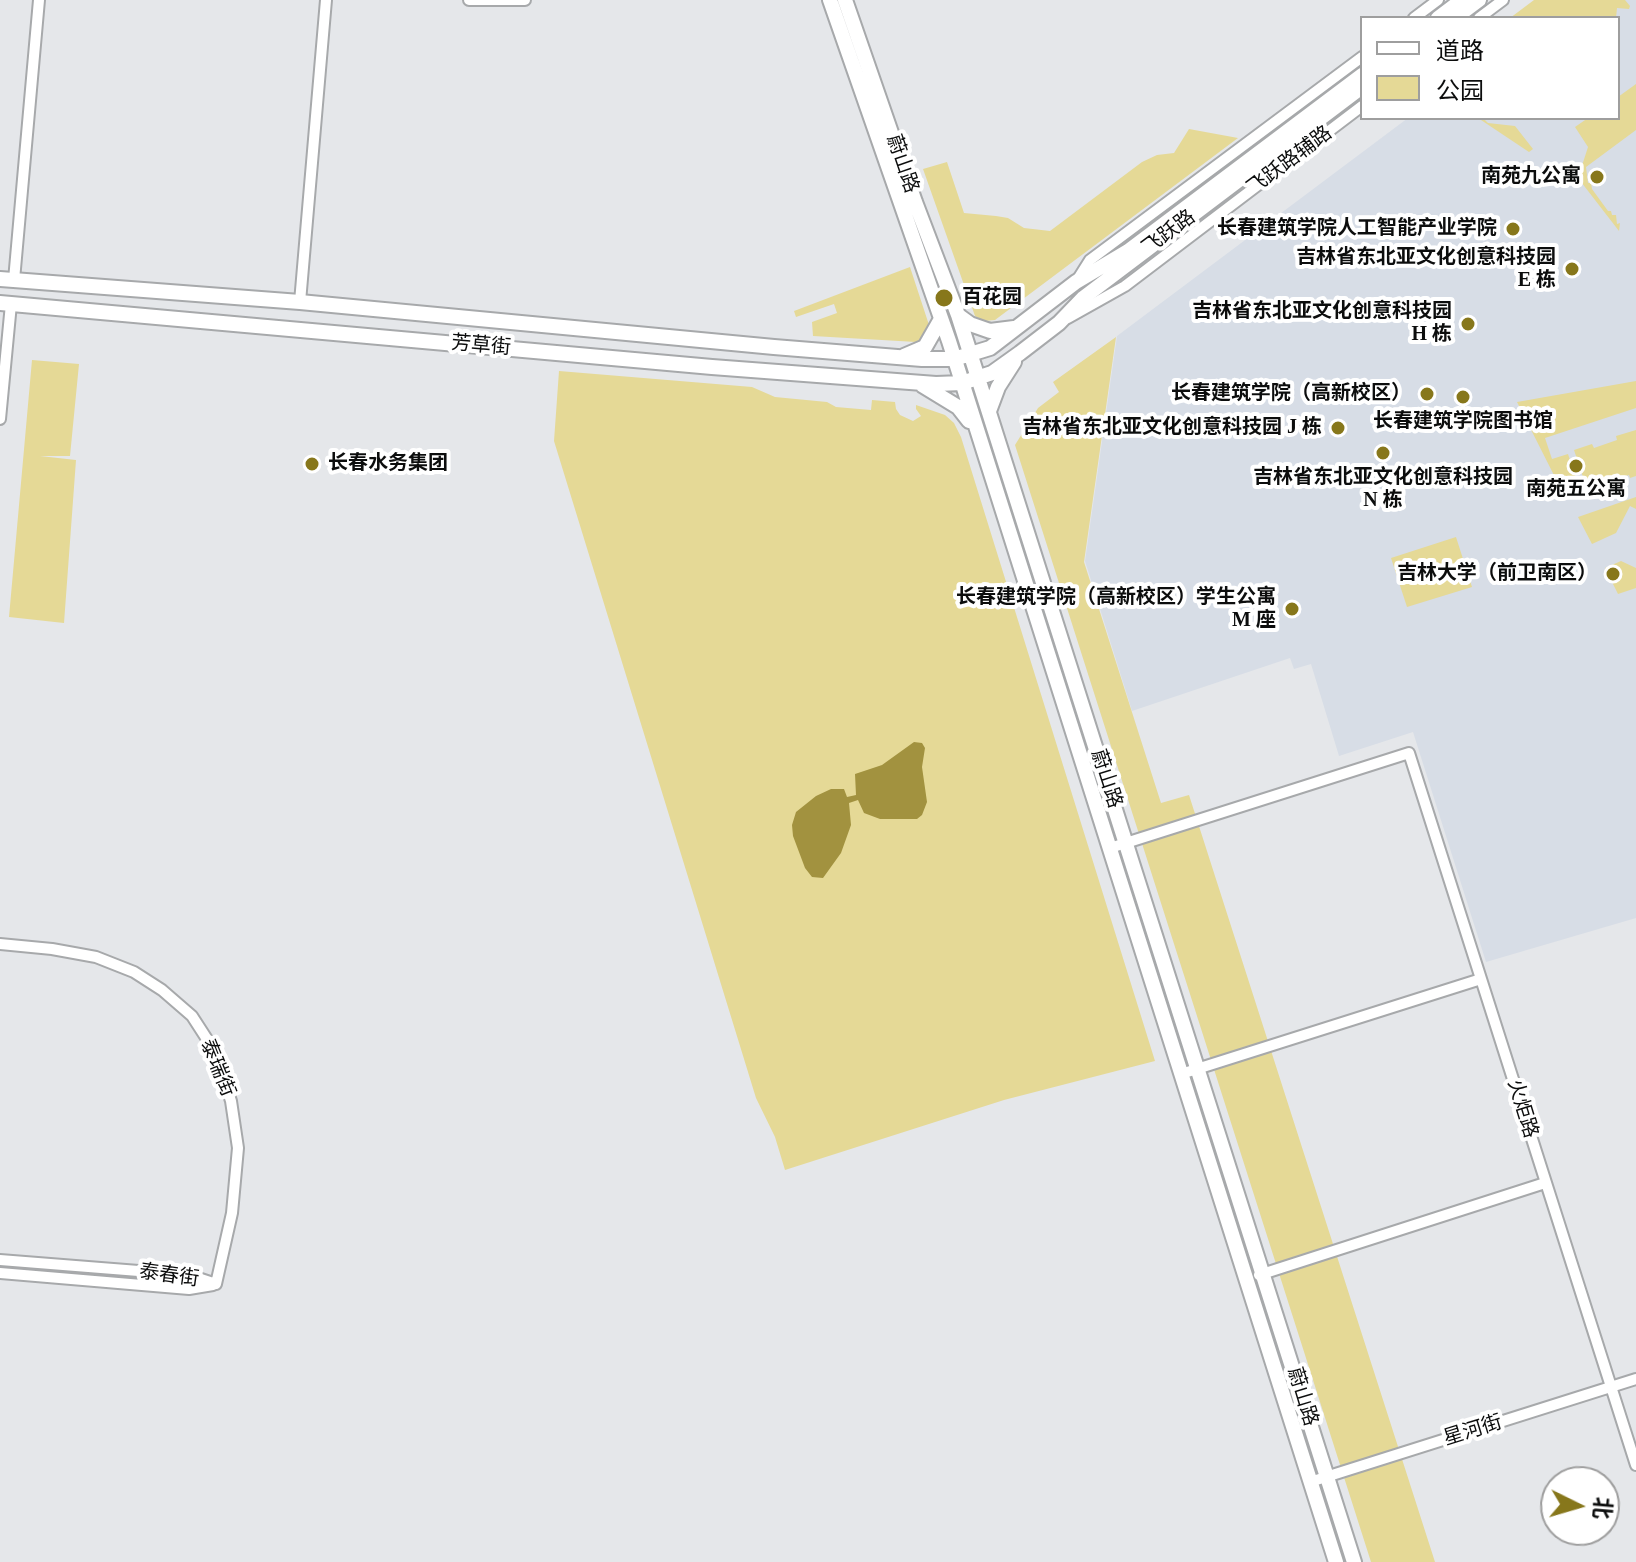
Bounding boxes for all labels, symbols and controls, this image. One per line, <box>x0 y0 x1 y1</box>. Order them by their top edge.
legend <box>1360 16 1620 120</box>
text: 道路 <box>1436 38 1484 64</box>
text: 公园 <box>1436 78 1484 104</box>
street label: 飞跃路辅路 <box>1243 121 1337 201</box>
street label: 蔚山路 <box>881 132 923 196</box>
place label: 南苑九公寓 <box>1481 165 1581 189</box>
marker: 南苑九公寓 <box>1588 168 1606 186</box>
street label: 飞跃路 <box>1138 205 1200 261</box>
place label: 长春建筑学院人工智能产业学院 <box>1217 217 1497 241</box>
marker: 长春建筑学院人工智能产业学院 <box>1504 220 1522 238</box>
place label: 吉林省东北亚文化创意科技园 E 栋 <box>1296 246 1556 293</box>
marker: 吉林省东北亚文化创意科技园 E 栋 <box>1563 260 1581 278</box>
place label: 百花园 <box>962 286 1022 310</box>
marker: 百花园 <box>933 287 955 309</box>
place label: 吉林省东北亚文化创意科技园 H 栋 <box>1192 300 1452 347</box>
marker: 吉林省东北亚文化创意科技园 H 栋 <box>1459 315 1477 333</box>
street label: 芳草街 <box>450 331 512 361</box>
place label: 长春建筑学院（高新校区） <box>1171 382 1411 406</box>
marker: 长春建筑学院（高新校区） <box>1418 385 1436 403</box>
marker: 长春建筑学院图书馆 <box>1454 388 1472 406</box>
place label: 长春建筑学院图书馆 <box>1373 410 1553 434</box>
place label: 吉林省东北亚文化创意科技园 J 栋 <box>1022 416 1322 440</box>
marker: 吉林省东北亚文化创意科技园 J 栋 <box>1329 419 1347 437</box>
marker: 吉林省东北亚文化创意科技园 N 栋 <box>1374 444 1392 462</box>
place label: 长春水务集团 <box>328 452 448 476</box>
marker: 长春水务集团 <box>303 455 321 473</box>
marker: 南苑五公寓 <box>1567 457 1585 475</box>
place label: 吉林省东北亚文化创意科技园 N 栋 <box>1253 466 1513 513</box>
place label: 南苑五公寓 <box>1526 478 1626 502</box>
place label: 吉林大学（前卫南区） <box>1397 562 1597 586</box>
marker: 吉林大学（前卫南区） <box>1604 565 1622 583</box>
place label: 长春建筑学院（高新校区）学生公寓 M 座 <box>956 586 1276 633</box>
marker: 长春建筑学院（高新校区）学生公寓 M 座 <box>1283 600 1301 618</box>
street label: 蔚山路 <box>1085 747 1127 811</box>
street label: 泰瑞街 <box>195 1036 239 1100</box>
street label: 火炬路 <box>1502 1077 1542 1141</box>
street label: 泰春街 <box>138 1260 200 1292</box>
street label: 蔚山路 <box>1282 1365 1322 1429</box>
street label: 星河街 <box>1441 1411 1505 1451</box>
north arrow <box>1540 1466 1620 1546</box>
text: 北 <box>1589 1496 1616 1520</box>

